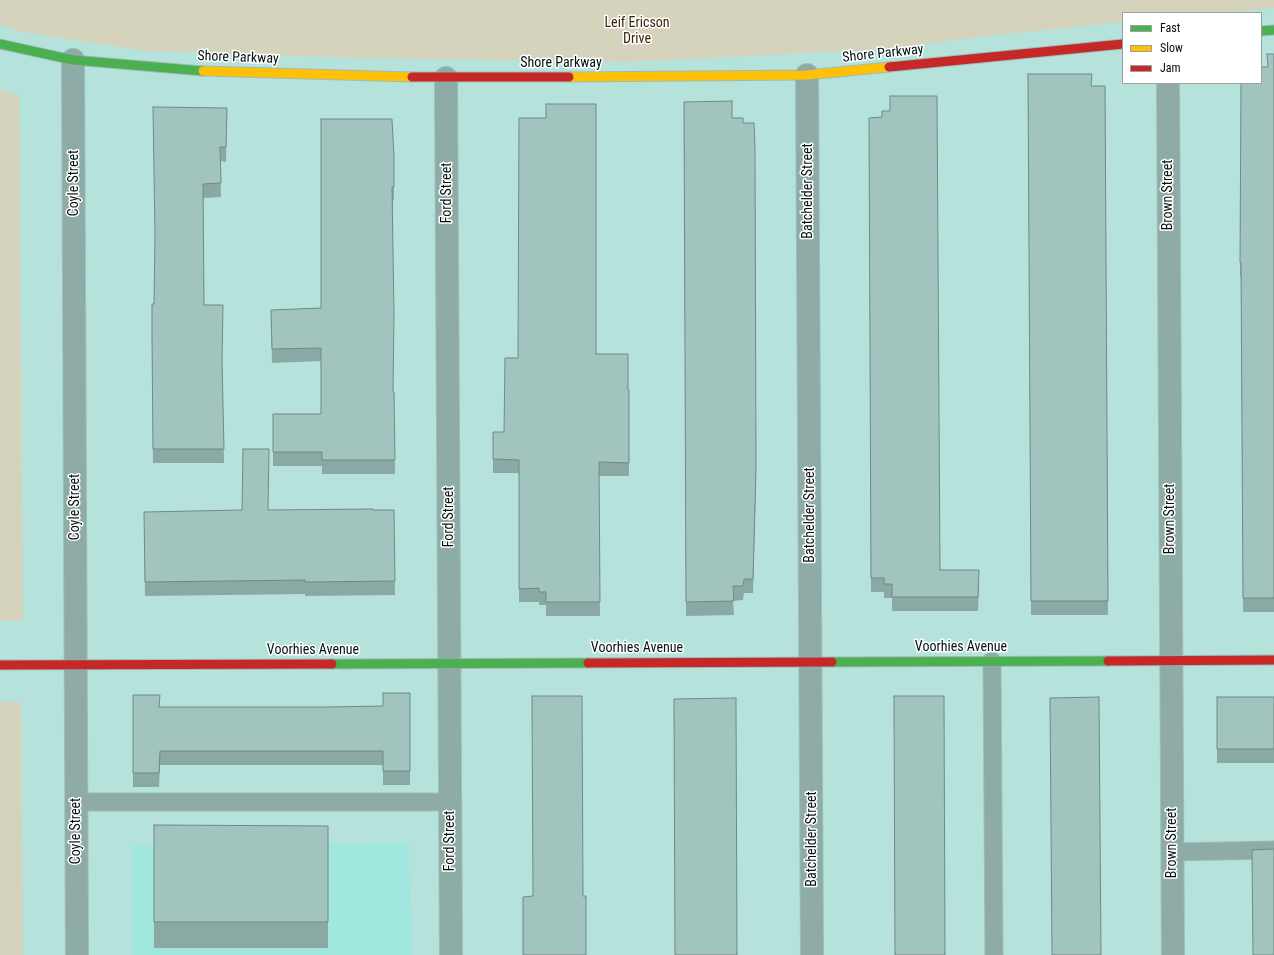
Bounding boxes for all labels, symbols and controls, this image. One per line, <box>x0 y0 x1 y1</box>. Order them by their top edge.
legend <box>1122 12 1262 84</box>
park label: Leif Ericson Drive <box>604 15 670 48</box>
text: Fast <box>1160 21 1180 35</box>
street label: Shore Parkway <box>842 41 924 67</box>
text: Slow <box>1160 41 1183 55</box>
street label: Shore Parkway <box>197 48 279 68</box>
street label: Shore Parkway <box>520 55 602 71</box>
text: Jam <box>1160 61 1181 75</box>
street label: Batchelder Street <box>800 143 816 239</box>
street label: Coyle Street <box>66 150 82 216</box>
street label: Brown Street <box>1160 160 1176 230</box>
street label: Ford Street <box>439 163 455 223</box>
street label: Batchelder Street <box>802 467 818 563</box>
street label: Coyle Street <box>67 474 83 540</box>
street label: Brown Street <box>1162 484 1178 554</box>
street label: Ford Street <box>441 487 457 547</box>
street label: Voorhies Avenue <box>915 639 1007 655</box>
street label: Voorhies Avenue <box>591 640 683 656</box>
street label: Voorhies Avenue <box>267 642 359 658</box>
street label: Batchelder Street <box>804 791 820 887</box>
street label: Coyle Street <box>68 798 84 864</box>
street label: Brown Street <box>1164 808 1180 878</box>
street label: Ford Street <box>442 811 458 871</box>

